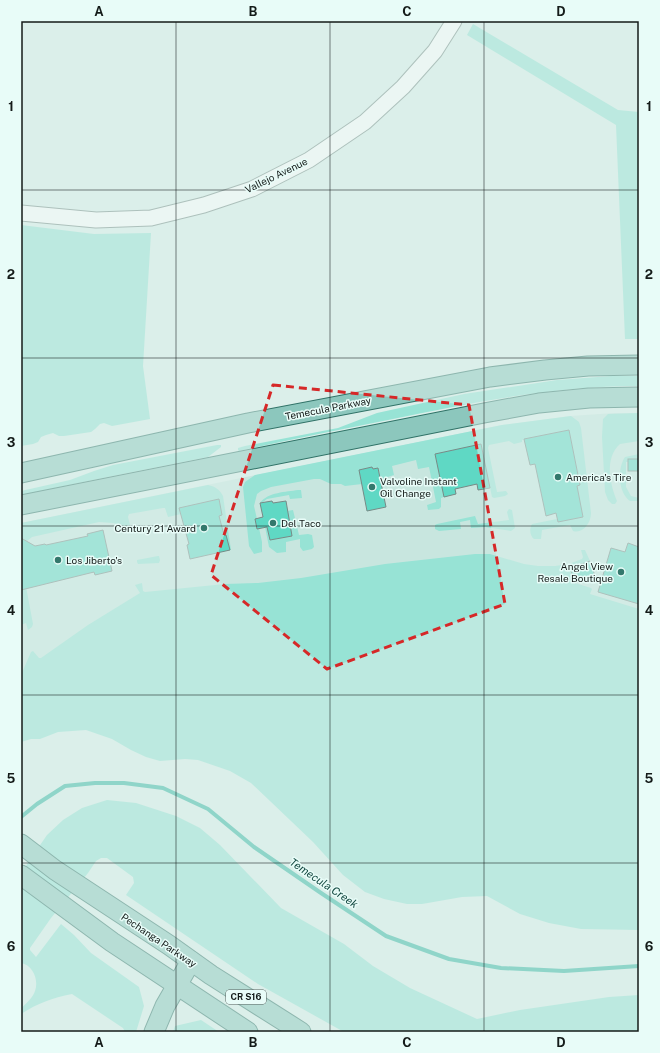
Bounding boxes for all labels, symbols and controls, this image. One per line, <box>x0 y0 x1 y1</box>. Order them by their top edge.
text: A <box>94 4 104 19</box>
text: B <box>249 4 258 19</box>
text: C <box>402 4 412 19</box>
text: D <box>556 4 566 19</box>
text: 1 <box>8 99 14 114</box>
text: 1 <box>646 99 652 114</box>
street label: Vallejo Avenue <box>243 155 310 195</box>
text: 2 <box>7 267 15 282</box>
text: 2 <box>645 267 653 282</box>
street label: Temecula Parkway <box>284 394 373 422</box>
text: 3 <box>7 435 16 450</box>
text: 3 <box>645 435 654 450</box>
place label: America's Tire <box>566 471 632 483</box>
marker: America's Tire <box>553 472 563 482</box>
place label: Valvoline Instant Oil Change <box>380 475 457 499</box>
marker: Valvoline Instant Oil Change <box>367 482 377 492</box>
place label: Del Taco <box>281 517 321 529</box>
marker: Del Taco <box>268 518 278 528</box>
place label: Century 21 Award <box>114 522 196 534</box>
marker: Century 21 Award <box>199 523 209 533</box>
place label: Los Jiberto's <box>66 554 122 566</box>
marker: Los Jiberto's <box>53 555 63 565</box>
place label: Angel View Resale Boutique <box>537 560 613 584</box>
marker: Angel View Resale Boutique <box>616 567 626 577</box>
text: 4 <box>7 603 16 618</box>
text: 4 <box>645 603 654 618</box>
text: 5 <box>7 771 16 786</box>
text: 5 <box>645 771 654 786</box>
water label: Temecula Creek <box>288 856 360 910</box>
street label: Pechanga Parkway <box>119 910 199 970</box>
text: 6 <box>7 939 16 954</box>
text: 6 <box>645 939 654 954</box>
road number: CR S16 <box>226 990 266 1004</box>
text: A <box>94 1035 104 1050</box>
text: B <box>249 1035 258 1050</box>
text: C <box>402 1035 412 1050</box>
text: D <box>556 1035 566 1050</box>

